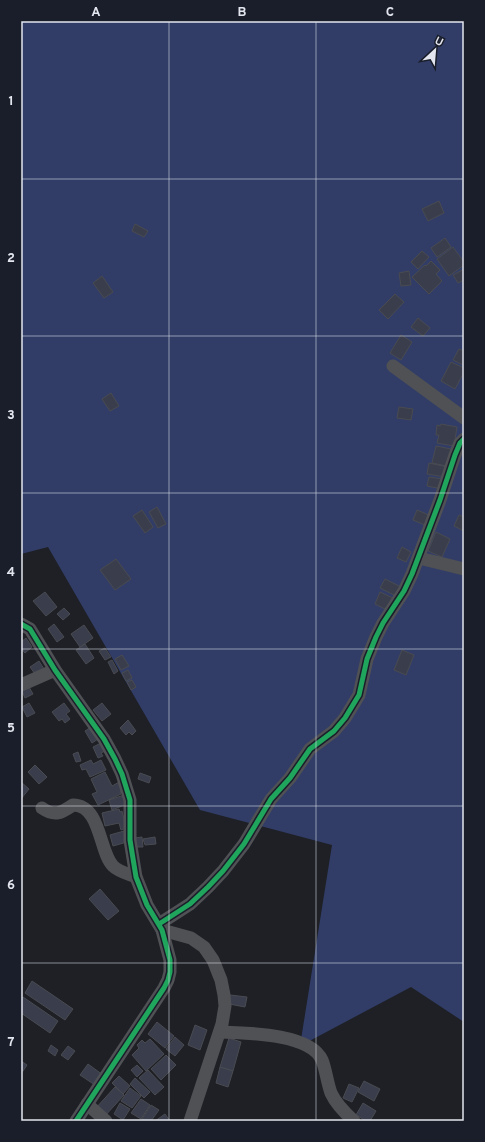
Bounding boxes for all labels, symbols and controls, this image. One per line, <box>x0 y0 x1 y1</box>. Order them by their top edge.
text: A <box>91 5 101 21</box>
text: B <box>238 5 247 21</box>
text: C <box>386 5 394 21</box>
north arrow <box>415 30 455 70</box>
text: U <box>432 34 446 50</box>
text: 1 <box>8 94 14 110</box>
text: 2 <box>7 251 15 267</box>
text: 3 <box>7 408 15 424</box>
text: 4 <box>7 565 15 581</box>
text: 5 <box>7 721 15 737</box>
text: 6 <box>7 878 15 894</box>
text: 7 <box>8 1035 15 1051</box>

